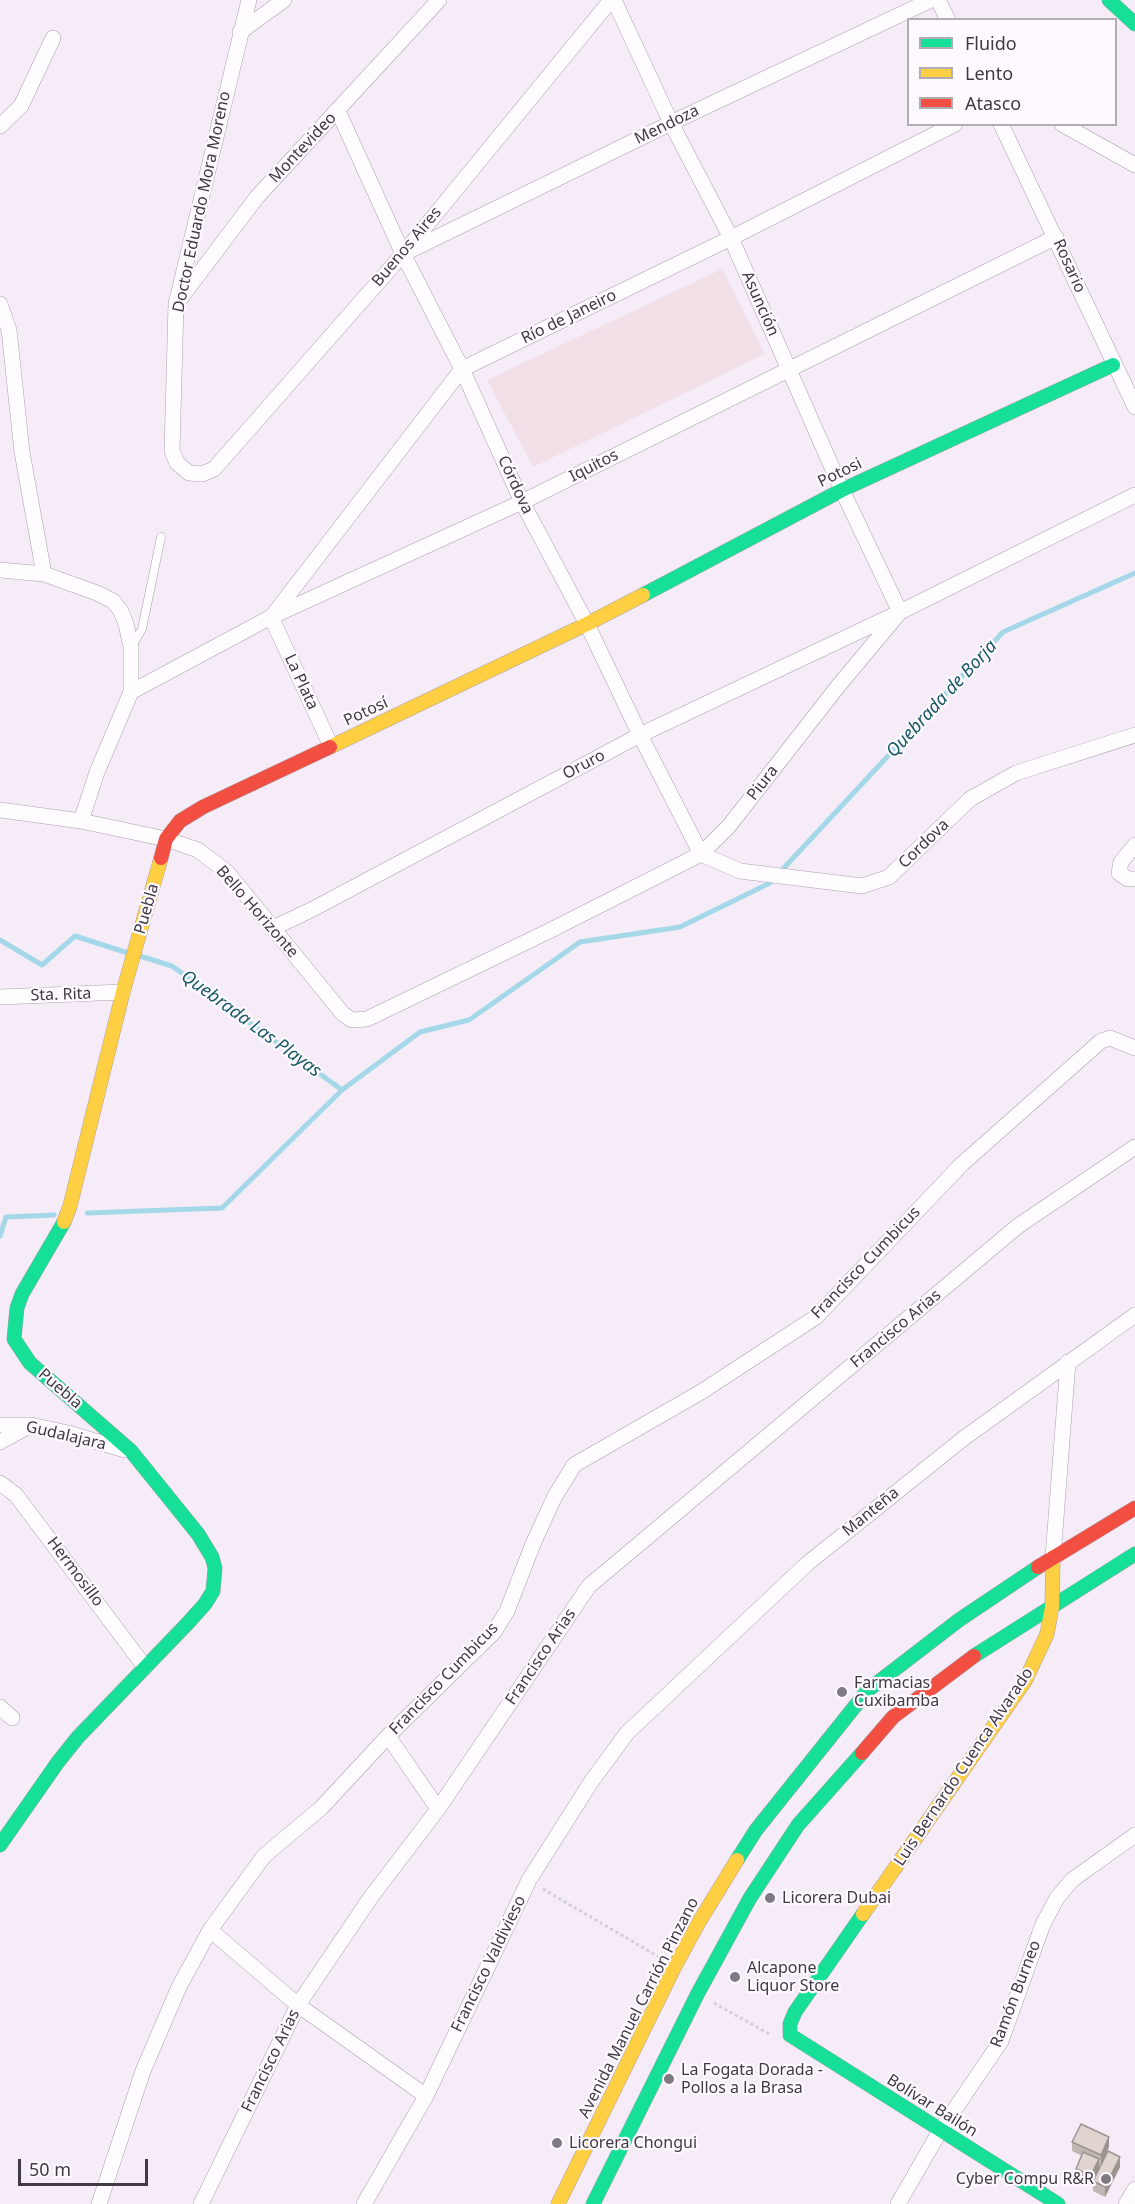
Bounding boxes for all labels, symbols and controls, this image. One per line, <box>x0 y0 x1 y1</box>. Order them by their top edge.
legend <box>907 18 1117 126</box>
text: Fluido <box>965 31 1017 55</box>
text: Lento <box>965 61 1013 85</box>
street label: Doctor Eduardo Mora Moreno <box>169 90 235 314</box>
text: Atasco <box>965 91 1021 115</box>
street label: Mendoza <box>632 101 702 149</box>
street label: Montevideo <box>266 109 340 187</box>
street label: Buenos Aires <box>368 203 446 291</box>
street label: Rosario <box>1049 236 1089 296</box>
street label: Asunción <box>737 269 783 339</box>
street label: Río de Janeiro <box>518 286 620 348</box>
street label: Iquitos <box>566 446 622 486</box>
street label: Córdova <box>493 453 537 517</box>
street label: Potosi <box>815 454 865 492</box>
water label: Quebrada de Borja <box>882 636 1002 762</box>
street label: La Plata <box>280 651 322 713</box>
street label: Potosí <box>341 693 391 731</box>
street label: Oruro <box>560 746 608 784</box>
street label: Piura <box>743 762 783 804</box>
street label: Cordova <box>895 815 953 873</box>
street label: Bello Horizonte <box>212 862 302 962</box>
street label: Puebla <box>131 882 163 936</box>
water label: Quebrada Las Playas <box>177 966 325 1082</box>
street label: Sta. Rita <box>30 984 92 1006</box>
street label: Francisco Cumbicus <box>807 1203 925 1323</box>
street label: Francisco Arias <box>847 1286 945 1372</box>
street label: Puebla <box>34 1365 86 1413</box>
street label: Gudalajara <box>24 1417 108 1455</box>
street label: Manteña <box>839 1483 903 1541</box>
street label: Hermosillo <box>43 1534 107 1610</box>
street label: Francisco Arias <box>502 1605 580 1709</box>
street label: Francisco Cumbicus <box>385 1619 503 1739</box>
street label: Luis Bernardo Cuenca Alvarado <box>890 1664 1038 1870</box>
place label: Farmacias Cuxibamba <box>854 1673 939 1711</box>
marker: Farmacias Cuxibamba <box>835 1685 849 1699</box>
place label: Licorera Dubai <box>782 1888 891 1908</box>
marker: Licorera Dubai <box>763 1891 777 1905</box>
street label: Francisco Valdivieso <box>448 1893 530 2035</box>
street label: Avenida Manuel Carrión Pinzano <box>575 1895 703 2121</box>
street label: Ramón Burneo <box>987 1938 1045 2050</box>
place label: Alcapone Liquor Store <box>747 1958 839 1996</box>
marker: Alcapone Liquor Store <box>728 1970 742 1984</box>
street label: Francisco Arias <box>238 2006 304 2116</box>
place label: La Fogata Dorada - Pollos a la Brasa <box>681 2060 823 2098</box>
street label: Bolívar Bailón <box>883 2070 981 2142</box>
marker: La Fogata Dorada - Pollos a la Brasa <box>662 2072 676 2086</box>
place label: Licorera Chongui <box>569 2133 697 2153</box>
marker: Licorera Chongui <box>550 2136 564 2150</box>
scale bar <box>21 2147 152 2185</box>
text: 50 m <box>29 2157 71 2181</box>
place label: Cyber Compu R&R <box>956 2169 1094 2189</box>
marker: Cyber Compu R&R <box>1099 2172 1113 2186</box>

